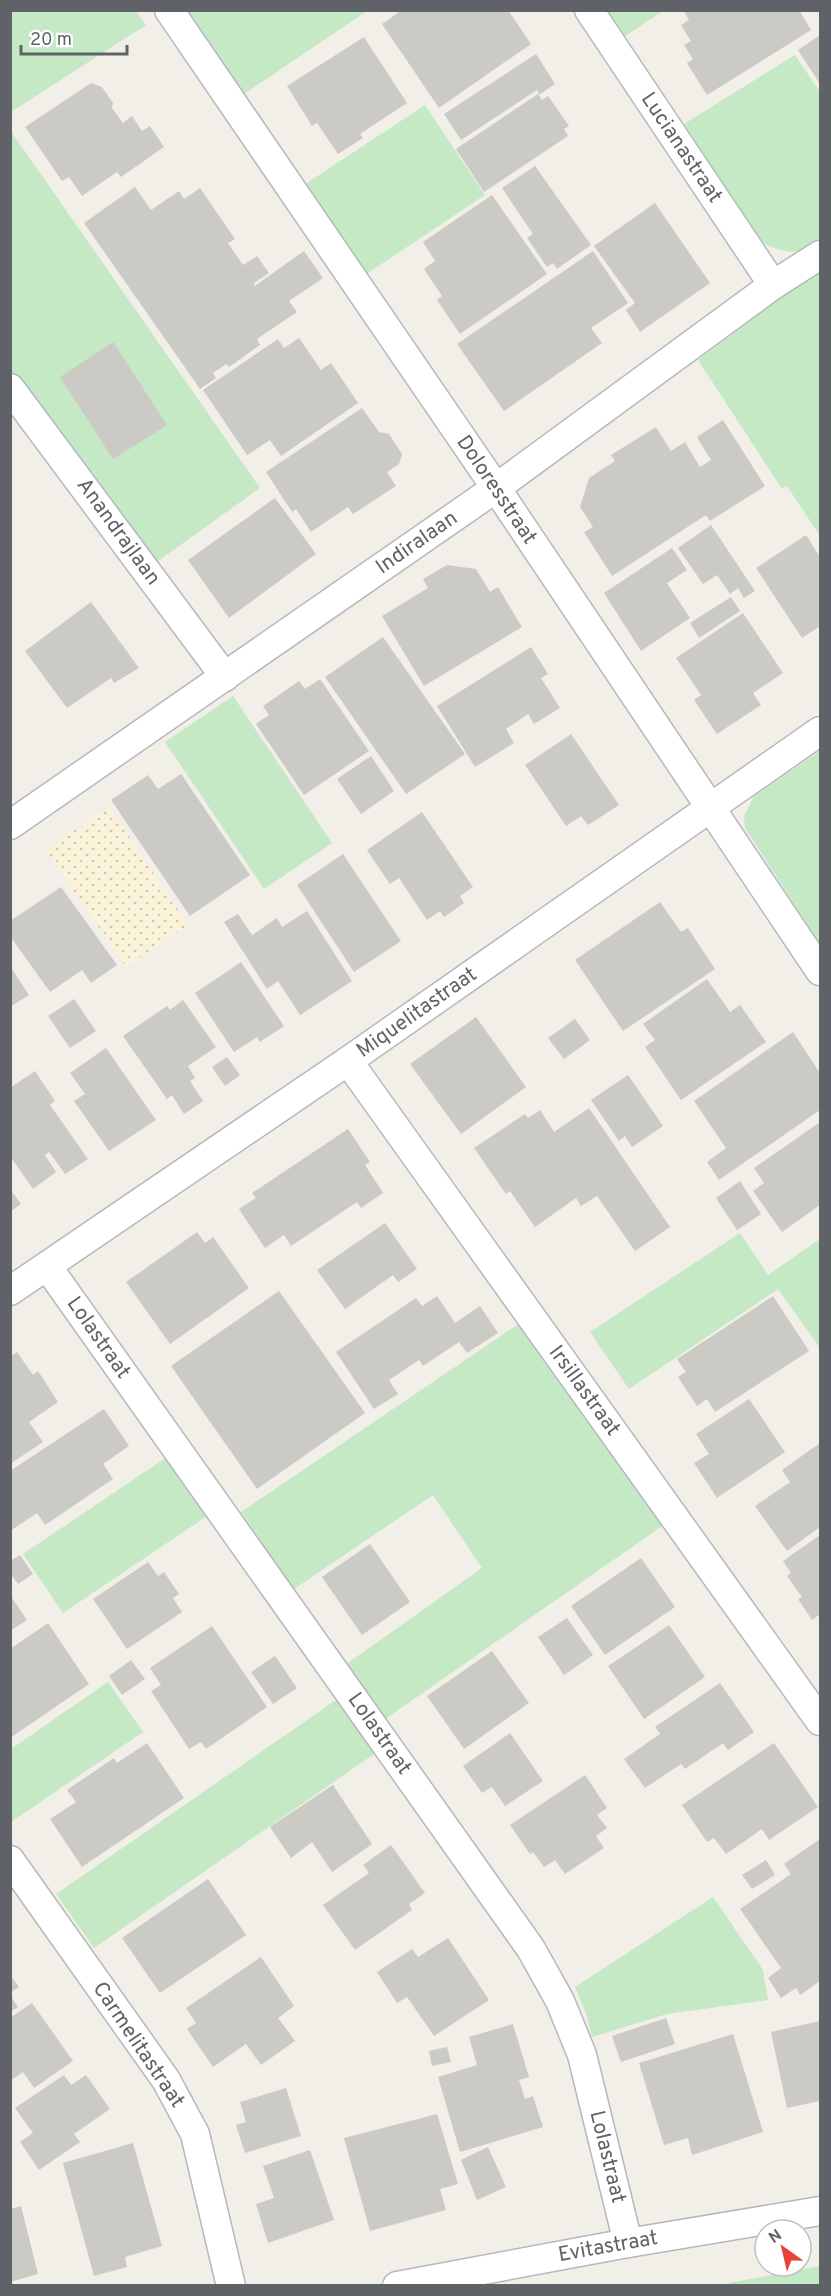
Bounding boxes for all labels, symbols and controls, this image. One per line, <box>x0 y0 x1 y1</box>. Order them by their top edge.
scale bar <box>21 18 128 56</box>
text: 20 m <box>30 29 72 52</box>
street label: Lucianastraat <box>634 87 728 209</box>
street label: Doloresstraat <box>450 430 542 550</box>
street label: Anandrajlaan <box>70 473 166 591</box>
street label: Indiralaan <box>371 505 463 581</box>
street label: Miquelitastraat <box>352 962 482 1064</box>
street label: Lolastraat <box>60 1292 136 1384</box>
street label: Irsillastraat <box>542 1340 626 1442</box>
street label: Lolastraat <box>341 1688 417 1780</box>
street label: Carmelitastraat <box>86 1977 190 2113</box>
street label: Lolastraat <box>582 2108 632 2206</box>
north arrow <box>753 2218 813 2278</box>
street label: Evitastraat <box>556 2225 660 2269</box>
text: N <box>765 2226 786 2249</box>

